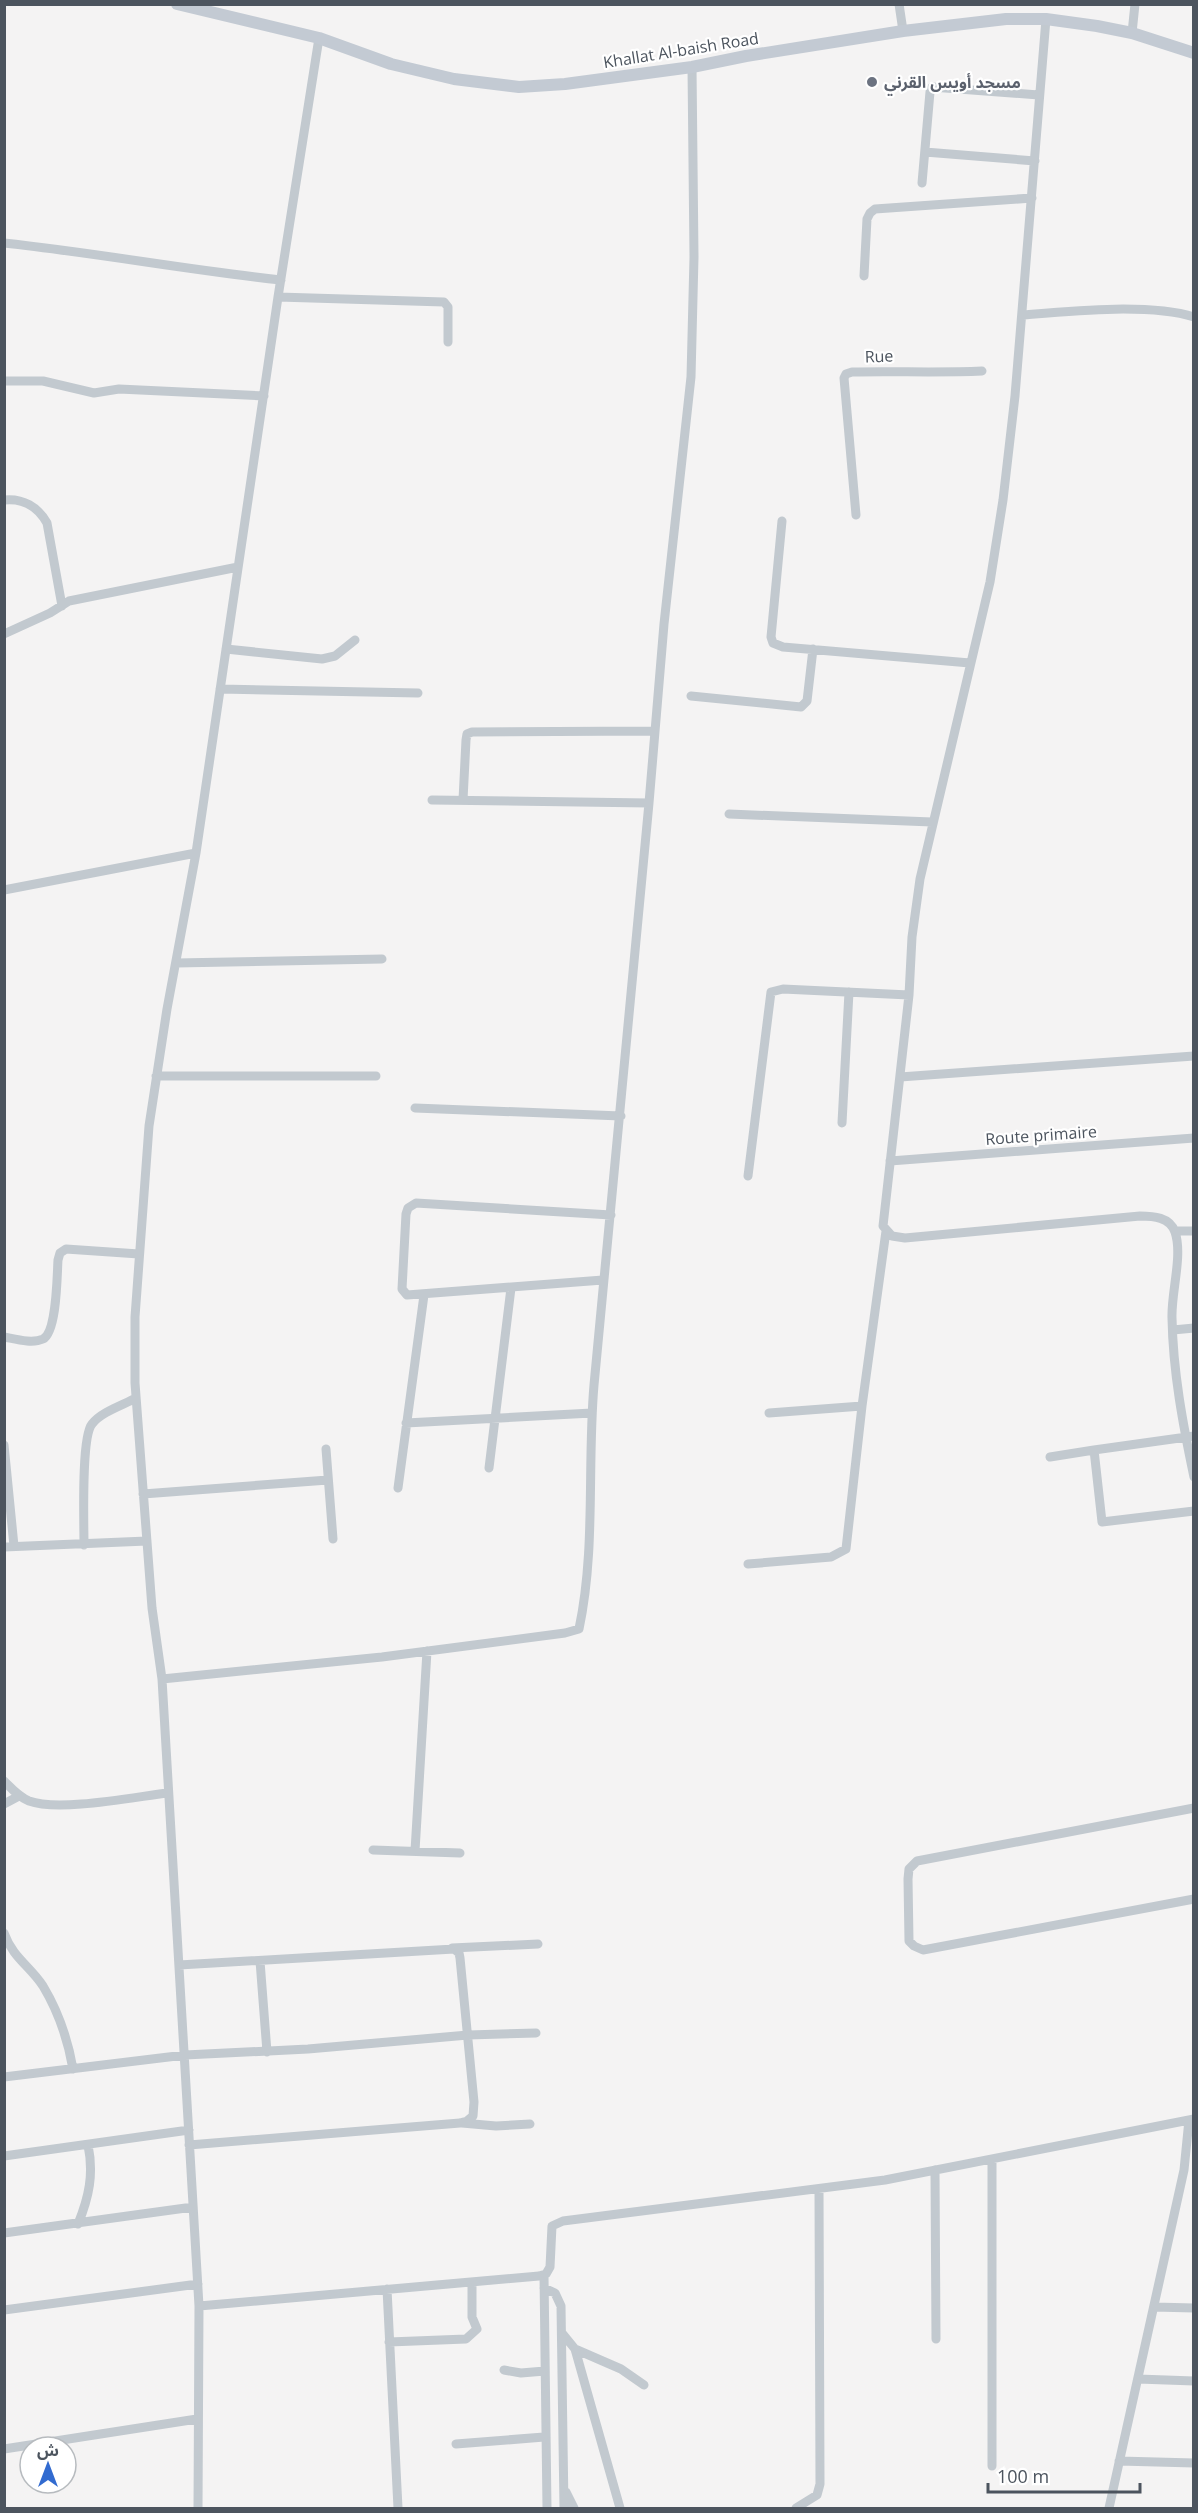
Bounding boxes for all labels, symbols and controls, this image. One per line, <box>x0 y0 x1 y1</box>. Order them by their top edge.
street label: Khallat Al-baish Road <box>602 27 760 73</box>
place label: مسجد أويس القرني <box>884 71 1021 96</box>
marker: مسجد أويس القرني <box>865 75 879 89</box>
street label: Rue <box>864 345 894 367</box>
street label: Route primaire <box>984 1120 1098 1150</box>
north arrow <box>18 2435 78 2495</box>
text: ش <box>37 2439 59 2461</box>
scale bar <box>988 2456 1140 2494</box>
text: 100 m <box>997 2464 1049 2488</box>

